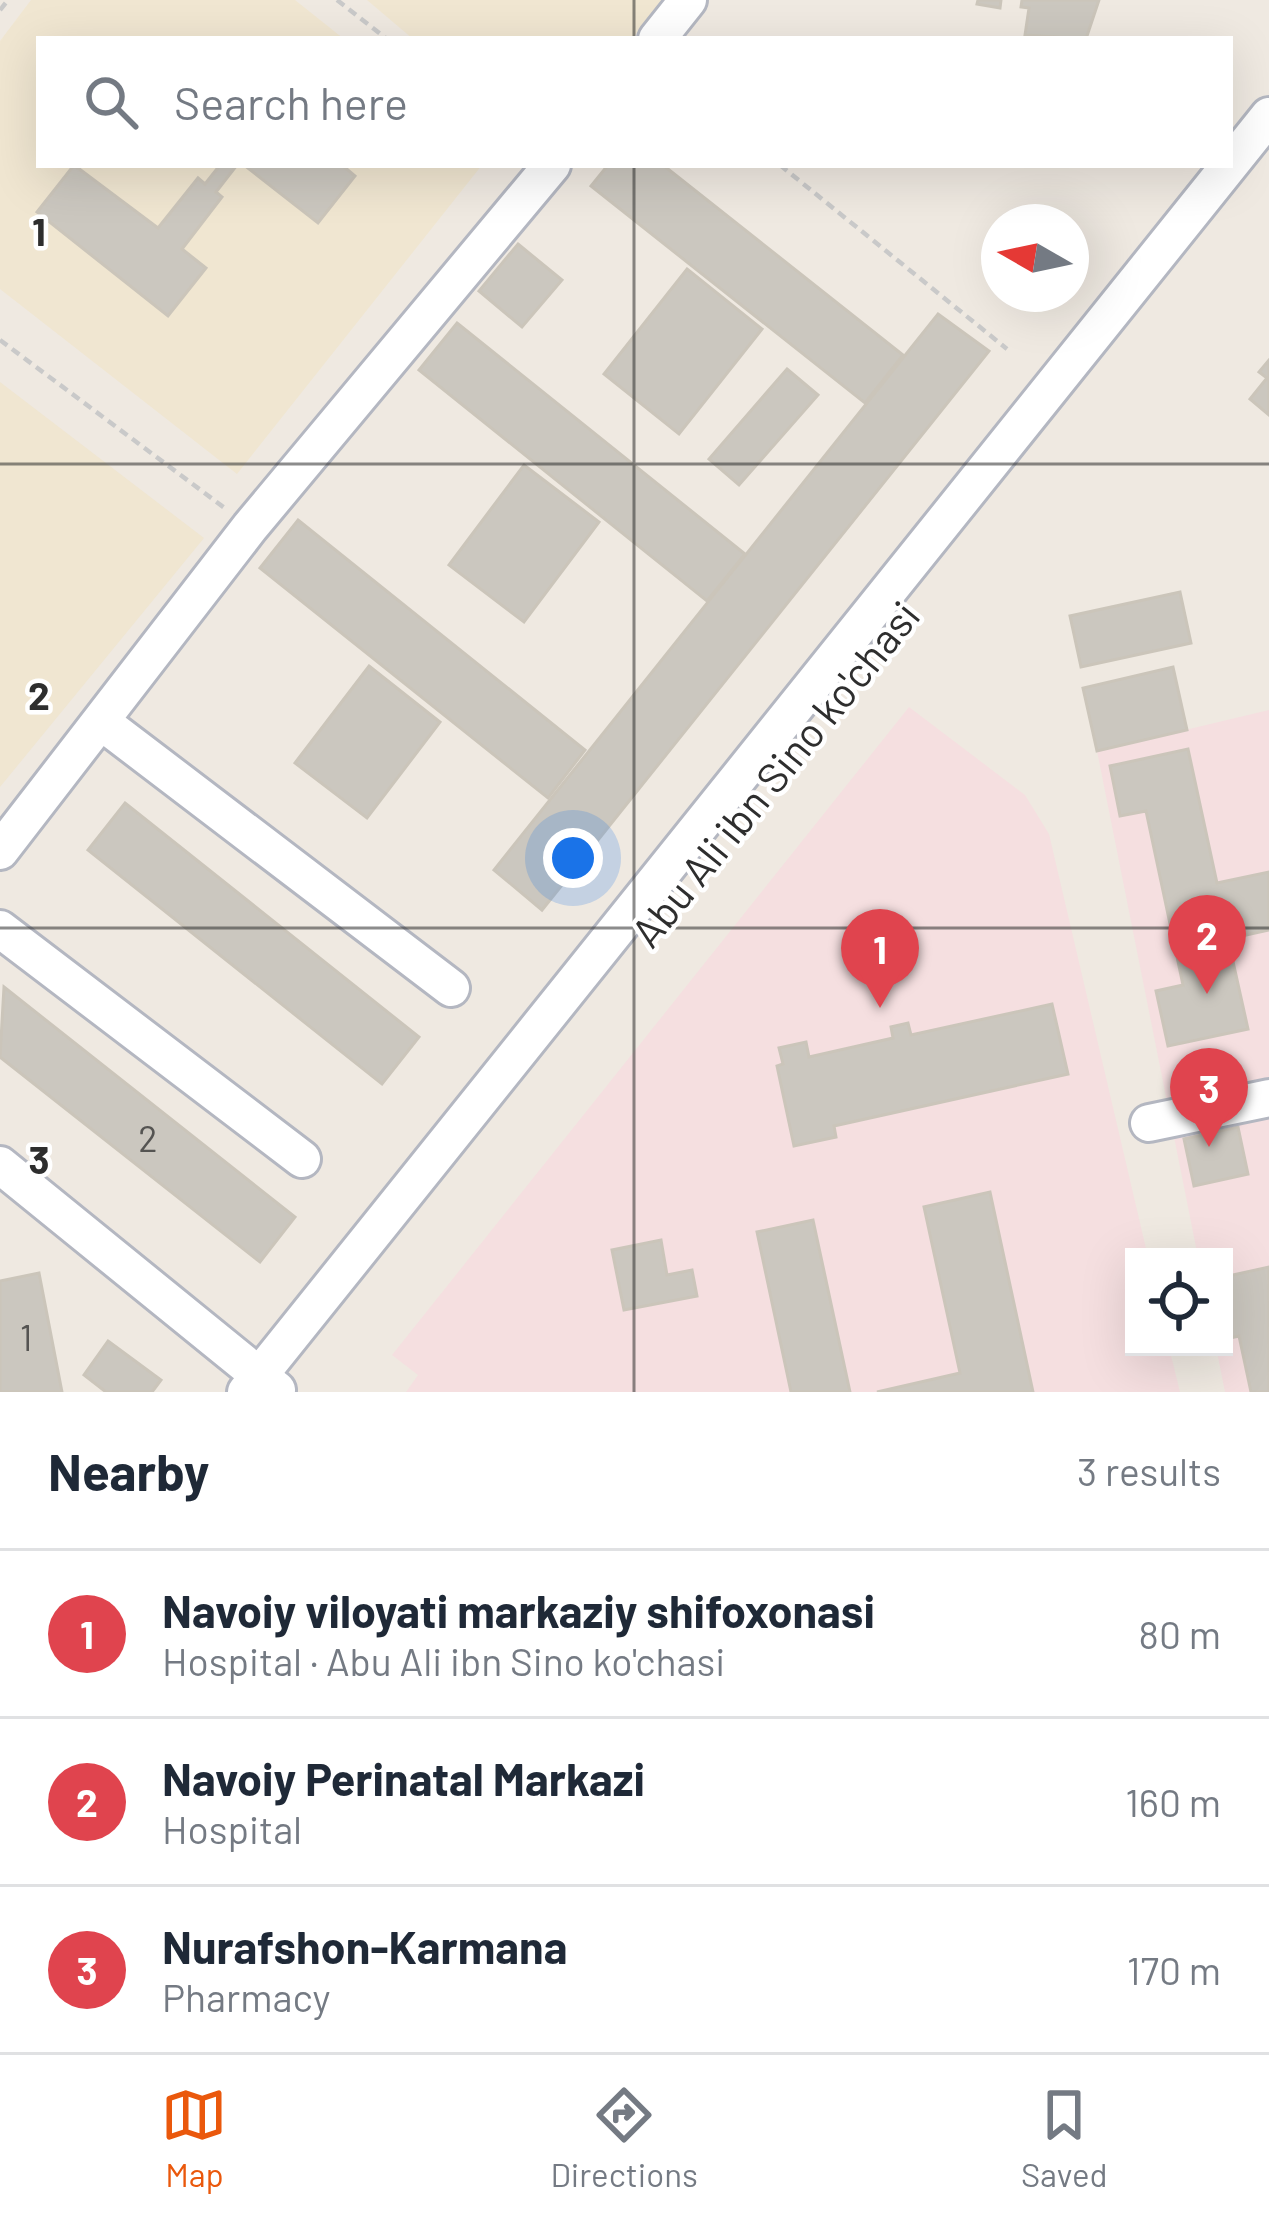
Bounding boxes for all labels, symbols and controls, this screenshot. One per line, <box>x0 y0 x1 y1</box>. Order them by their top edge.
search box <box>36 36 1233 168</box>
icon: search <box>78 69 144 135</box>
text: Search here <box>174 75 408 129</box>
north arrow <box>981 204 1089 312</box>
text: 1 <box>32 207 46 254</box>
street label: Abu Ali ibn Sino ko'chasi <box>619 590 929 956</box>
text: 2 <box>28 671 50 718</box>
your location <box>543 828 603 888</box>
pin: 2 <box>1168 895 1246 994</box>
pin: 1 <box>841 909 919 1008</box>
pin: 3 <box>1170 1048 1248 1147</box>
house number: 2 <box>138 1116 158 1159</box>
text: 3 <box>28 1135 50 1182</box>
map controls <box>1125 1248 1233 1356</box>
button: locate <box>1125 1248 1233 1356</box>
house number: 1 <box>20 1315 32 1358</box>
text: Nearby <box>48 1440 209 1501</box>
text: 3 results <box>1077 1447 1221 1494</box>
text: Navoiy viloyati markaziy shifoxonasi <box>162 1583 875 1637</box>
text: 1 <box>80 1610 94 1657</box>
text: 80 m <box>1139 1610 1221 1657</box>
text: Hospital · Abu Ali ibn Sino ko'chasi <box>162 1637 725 1684</box>
text: Navoiy Perinatal Markazi <box>162 1751 645 1805</box>
text: 2 <box>76 1778 98 1825</box>
text: 160 m <box>1125 1778 1221 1825</box>
text: Hospital <box>162 1805 302 1852</box>
text: Nurafshon-Karmana <box>162 1919 567 1973</box>
text: 3 <box>76 1946 98 1993</box>
text: 170 m <box>1127 1946 1221 1993</box>
text: Pharmacy <box>162 1973 330 2020</box>
tab: Map <box>161 2082 227 2194</box>
tab: Directions <box>550 2082 698 2194</box>
tab: Saved <box>1021 2082 1108 2194</box>

